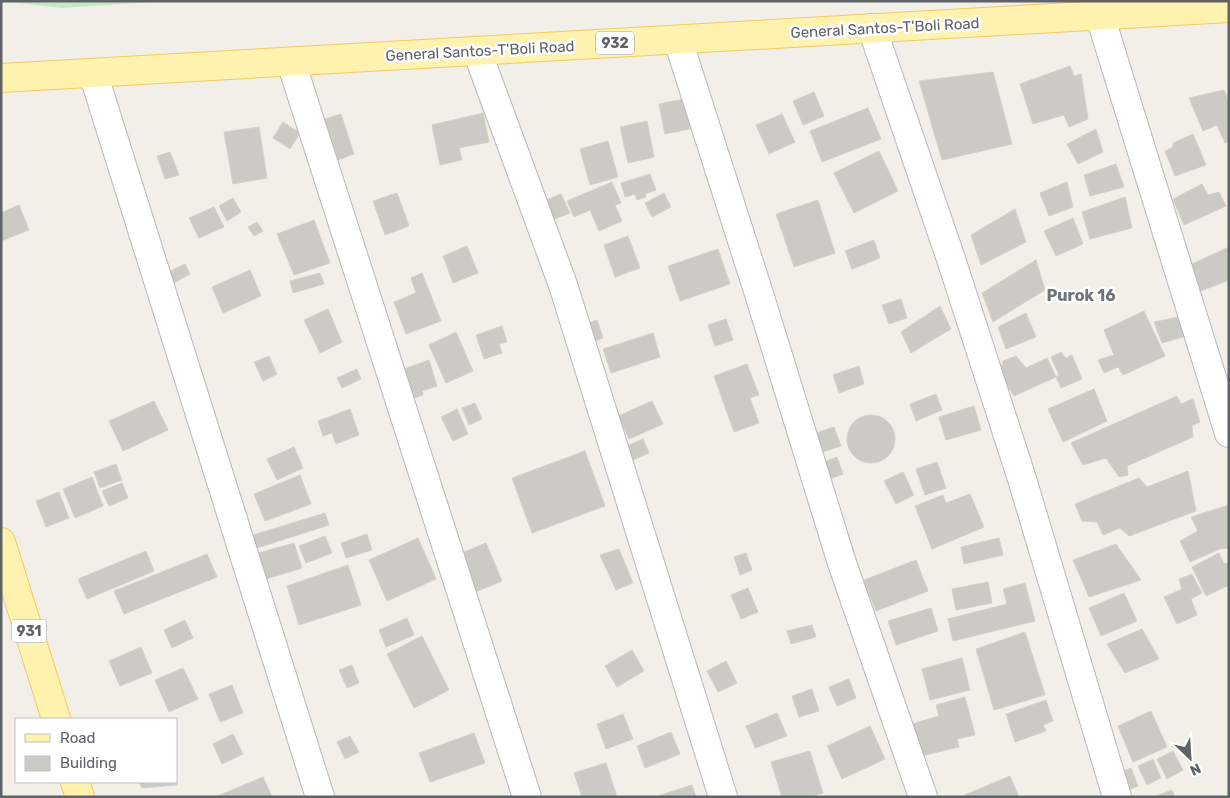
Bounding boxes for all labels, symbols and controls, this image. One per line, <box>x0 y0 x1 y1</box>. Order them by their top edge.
street label: General Santos-T'Boli Road <box>790 14 980 42</box>
road number: 932 <box>596 32 634 54</box>
street label: General Santos-T'Boli Road <box>385 37 575 65</box>
district label: Purok 16 <box>1046 286 1116 305</box>
road number: 931 <box>12 620 46 642</box>
legend <box>15 718 178 783</box>
text: Road <box>60 729 96 747</box>
north arrow <box>1165 733 1215 783</box>
text: Building <box>60 754 117 772</box>
text: N <box>1187 759 1203 779</box>

